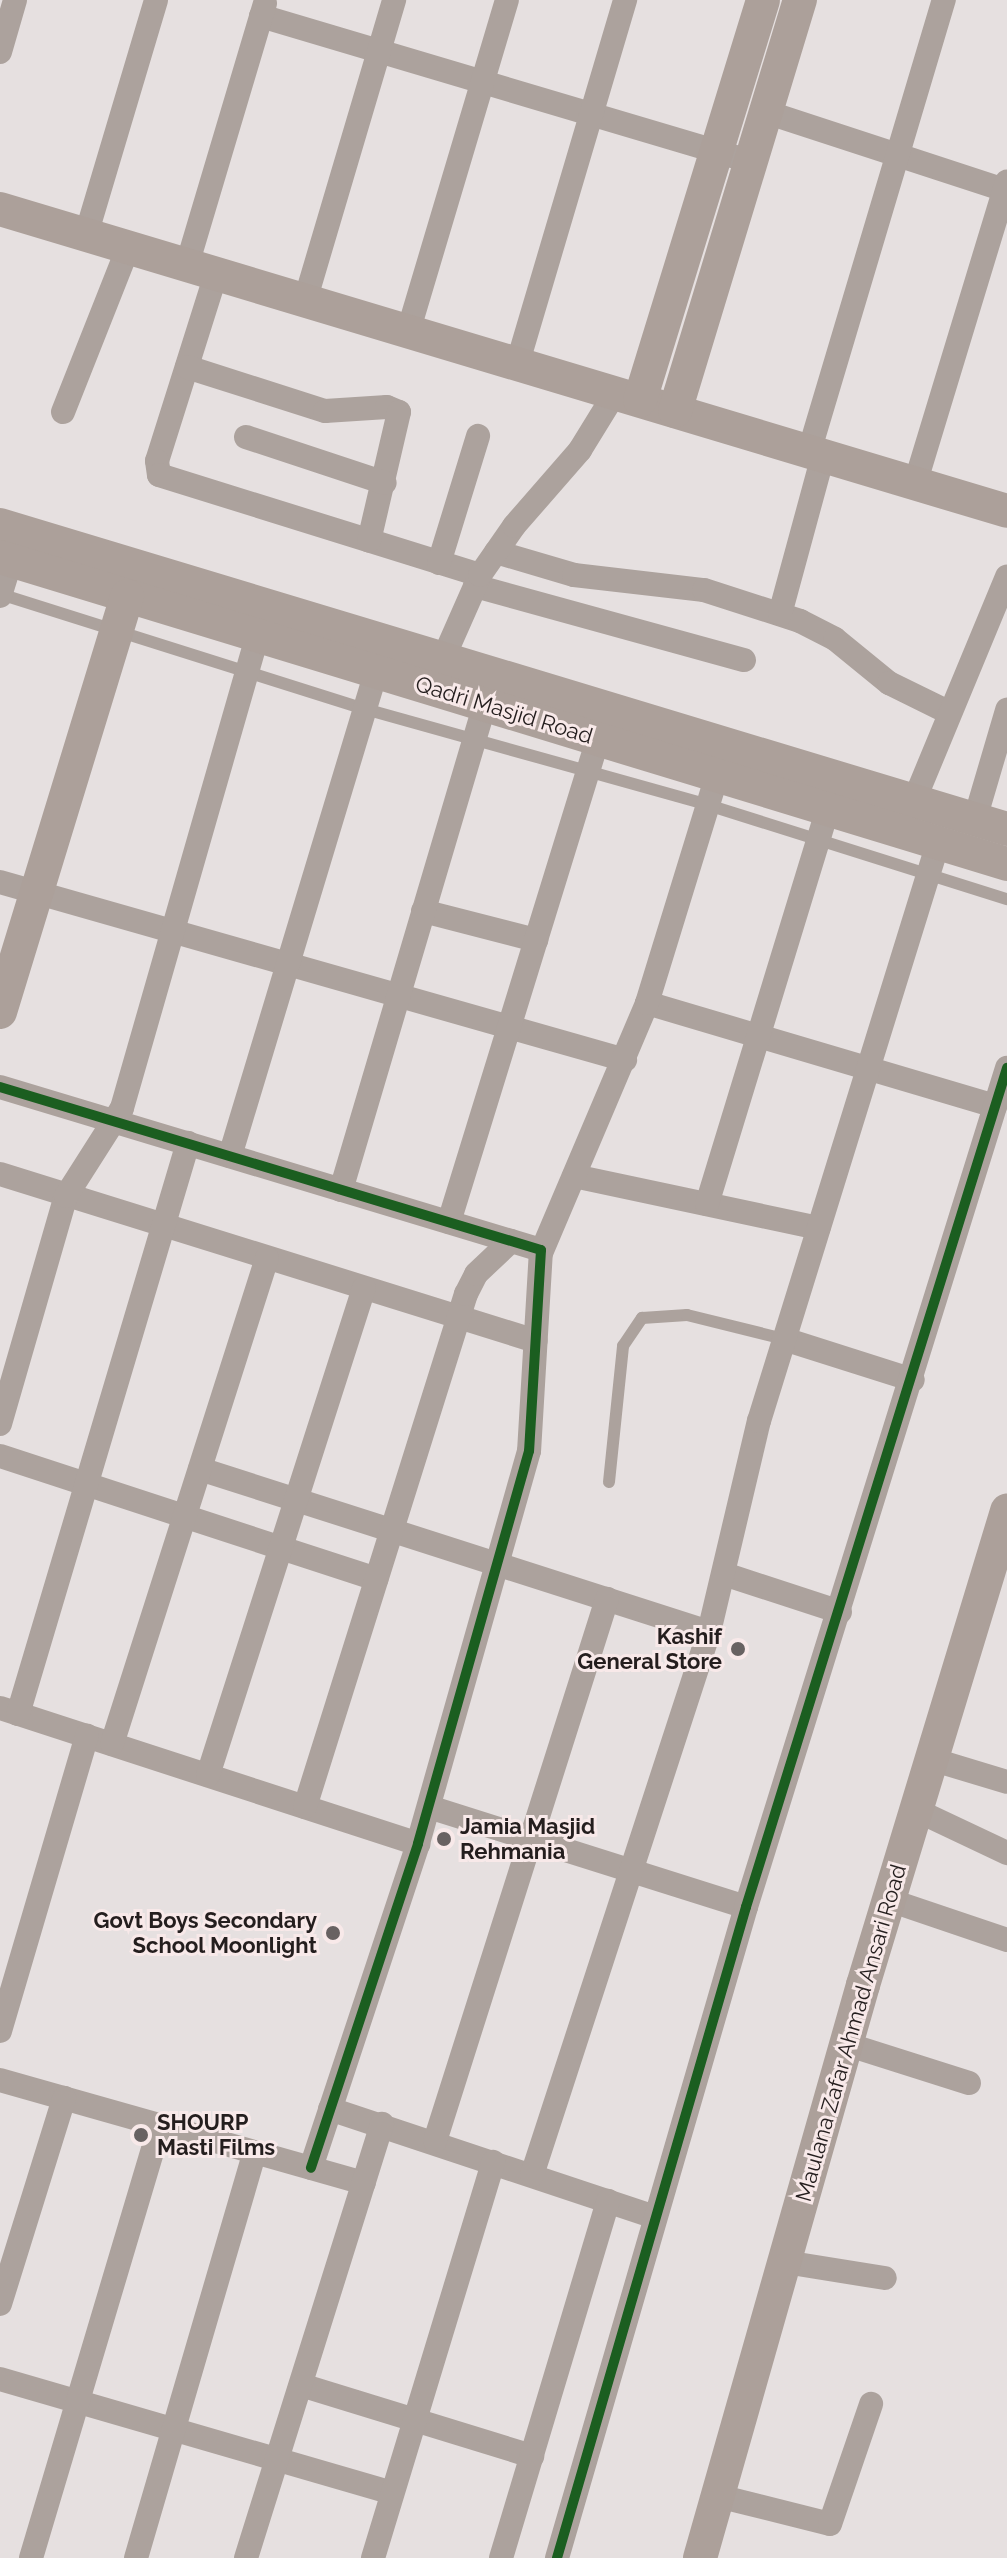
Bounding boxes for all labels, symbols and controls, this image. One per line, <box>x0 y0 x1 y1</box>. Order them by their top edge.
street label: Qadri Masjid Road <box>412 671 596 749</box>
place label: Kashif General Store <box>577 1623 722 1674</box>
marker: Kashif General Store <box>729 1640 747 1658</box>
place label: Jamia Masjid Rehmania <box>460 1813 595 1864</box>
marker: Jamia Masjid Rehmania <box>435 1830 453 1848</box>
street label: Maulana Zafar Ahmad Ansari Road <box>790 1861 912 2205</box>
place label: Govt Boys Secondary School Moonlight <box>93 1907 317 1958</box>
marker: Govt Boys Secondary School Moonlight <box>324 1924 342 1942</box>
place label: SHOURP Masti Films <box>157 2109 275 2160</box>
marker: SHOURP Masti Films <box>132 2126 150 2144</box>

